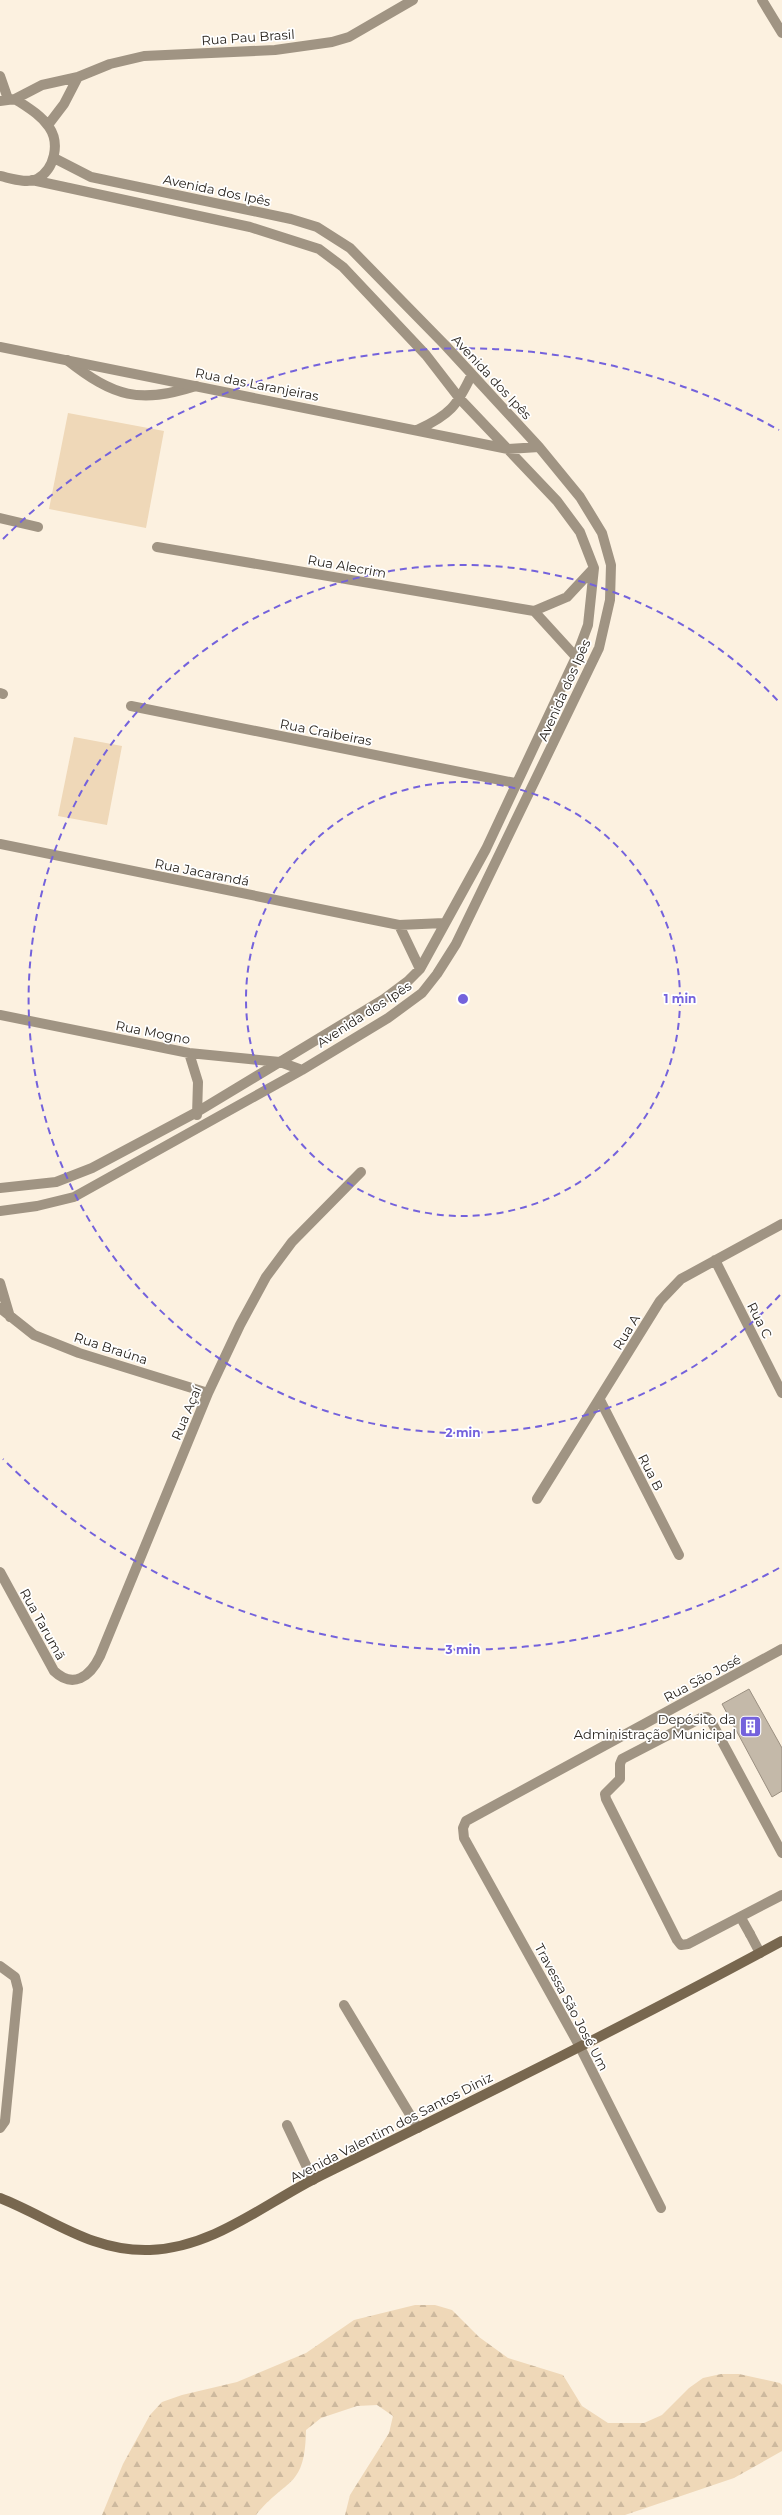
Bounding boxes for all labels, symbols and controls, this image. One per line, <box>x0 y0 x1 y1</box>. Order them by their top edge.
street label: Rua Pau Brasil <box>201 26 295 48</box>
street label: Avenida dos Ipês <box>162 171 272 209</box>
street label: Avenida dos Ipês <box>449 331 535 423</box>
street label: Rua das Laranjeiras <box>194 364 320 404</box>
street label: Rua Alecrim <box>306 551 388 581</box>
street label: Avenida dos Ipês <box>534 637 594 743</box>
street label: Rua Craibeiras <box>279 715 373 749</box>
street label: Rua Jacarandá <box>153 855 251 889</box>
street label: Avenida dos Ipês <box>314 977 414 1051</box>
text: 1 min <box>664 991 696 1006</box>
centre of rings <box>456 992 470 1006</box>
street label: Rua Mogno <box>114 1017 192 1047</box>
street label: Rua C <box>744 1299 776 1341</box>
street label: Rua A <box>609 1311 643 1353</box>
street label: Rua Braúna <box>72 1329 150 1367</box>
street label: Rua Açaí <box>168 1383 205 1442</box>
text: 2 min <box>446 1425 480 1440</box>
street label: Rua B <box>635 1451 667 1493</box>
street label: Rua Tarumã <box>17 1585 69 1663</box>
text: 3 min <box>445 1642 481 1657</box>
street label: Rua São José <box>661 1651 744 1705</box>
place label: Depósito da Administração Municipal <box>574 1711 736 1742</box>
building icon: Depósito da Administração Municipal <box>738 1713 764 1739</box>
street label: Travessa São José Um <box>532 1941 612 2073</box>
street label: Avenida Valentim dos Santos Diniz <box>287 2069 495 2185</box>

